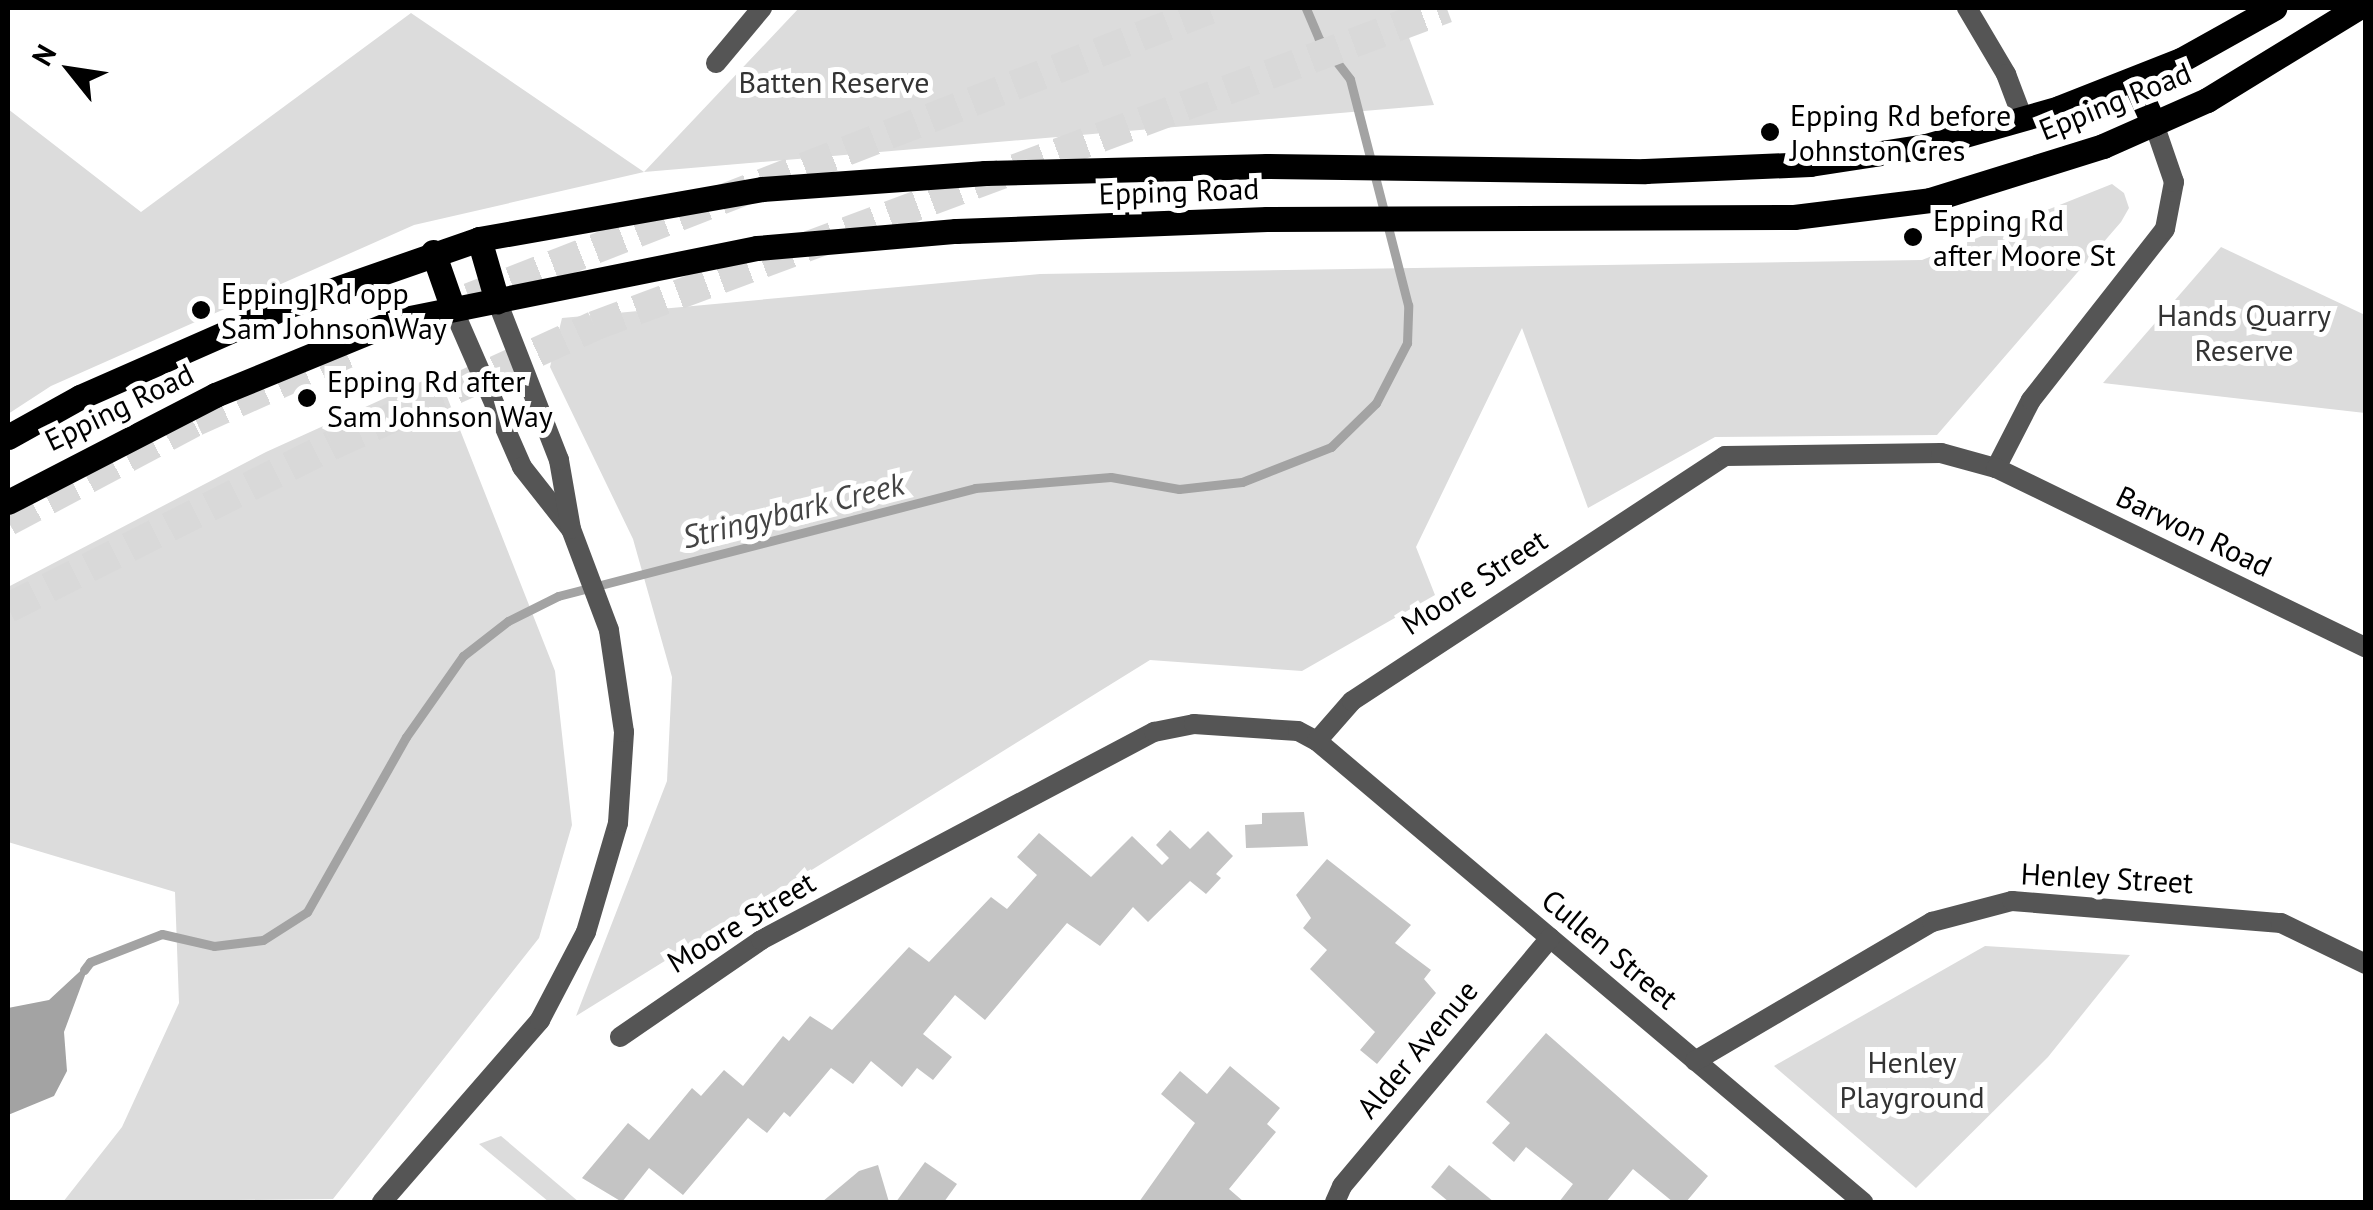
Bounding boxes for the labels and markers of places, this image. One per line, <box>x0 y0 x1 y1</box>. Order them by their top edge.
place label: Epping Rd before Johnston Cres <box>1790 97 2011 168</box>
marker: Epping Rd before Johnston Cres <box>1759 121 1781 143</box>
place label: Epping Rd after Moore St <box>1933 202 2116 272</box>
marker: Epping Rd after Moore St <box>1902 226 1924 248</box>
place label: Epping Rd opp Sam Johnson Way <box>221 275 447 346</box>
marker: Epping Rd opp Sam Johnson Way <box>190 299 212 321</box>
place label: Epping Rd after Sam Johnson Way <box>327 363 553 434</box>
marker: Epping Rd after Sam Johnson Way <box>296 387 318 409</box>

